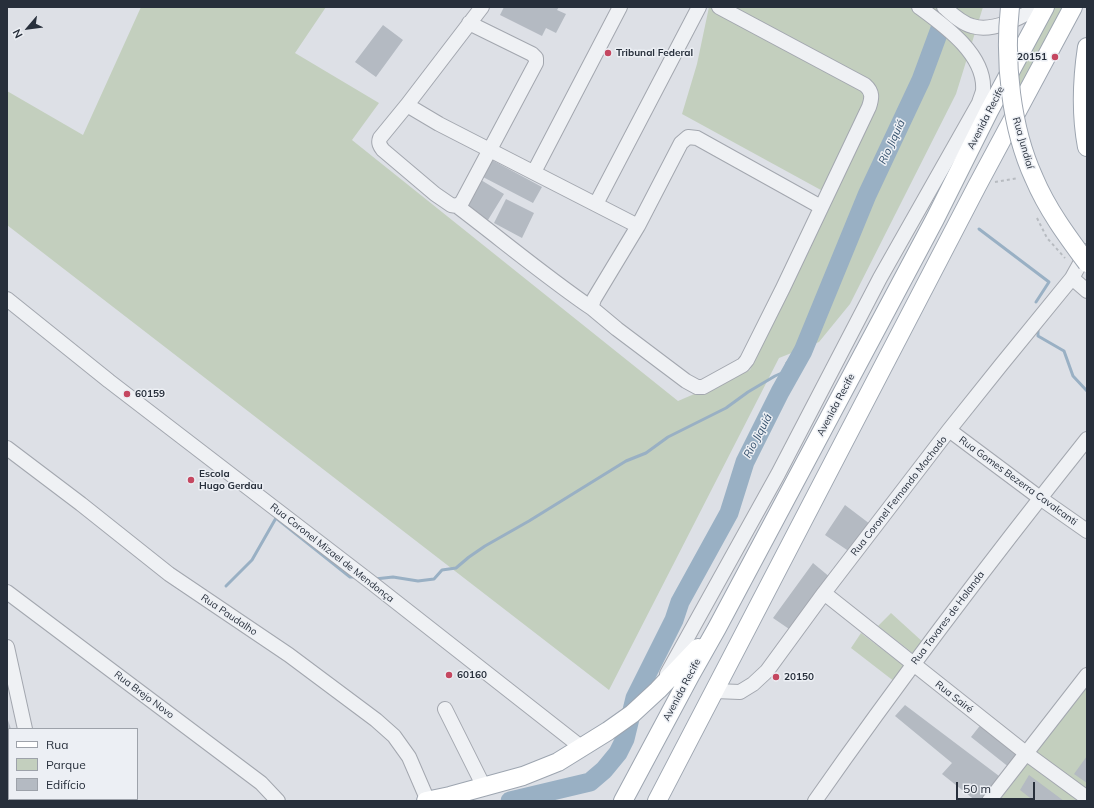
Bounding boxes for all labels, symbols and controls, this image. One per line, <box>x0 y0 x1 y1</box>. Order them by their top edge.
north arrow <box>8 8 48 48</box>
text: N <box>9 27 26 41</box>
place label: Tribunal Federal <box>616 47 693 59</box>
marker: Tribunal Federal <box>603 48 613 58</box>
place label: 20151 <box>1017 51 1047 63</box>
marker: 20151 <box>1050 52 1060 62</box>
street label: Avenida Recife <box>965 85 1007 151</box>
street label: Rua Jundiaí <box>1010 116 1036 170</box>
water label: Rio Jiquiá <box>876 118 908 166</box>
street label: Avenida Recife <box>815 372 857 438</box>
place label: 60159 <box>135 388 165 400</box>
marker: 60159 <box>122 389 132 399</box>
water label: Rio Jiquiá <box>741 412 775 460</box>
street label: Rua Coronel Fernando Machado <box>848 434 950 558</box>
street label: Rua Gomes Bezerra Cavalcanti <box>956 434 1080 528</box>
place label: Escola Hugo Gerdau <box>199 468 263 492</box>
marker: Escola Hugo Gerdau <box>186 475 196 485</box>
street label: Rua Coronel Mizael de Mendonça <box>268 501 396 605</box>
street label: Rua Tavares de Holanda <box>909 569 987 667</box>
street label: Rua Paudalho <box>199 592 259 638</box>
street label: Avenida Recife <box>661 657 703 723</box>
street label: Rua Brejo Novo <box>112 669 176 721</box>
place label: 60160 <box>457 669 487 681</box>
marker: 60160 <box>444 670 454 680</box>
place label: 20150 <box>784 671 814 683</box>
marker: 20150 <box>771 672 781 682</box>
street label: Rua Sairé <box>933 678 975 716</box>
legend <box>8 728 138 800</box>
text: Rua <box>46 737 68 752</box>
text: Parque <box>46 757 86 772</box>
scale bar <box>958 774 1037 800</box>
text: Edifício <box>46 777 86 792</box>
text: 50 m <box>963 781 991 796</box>

